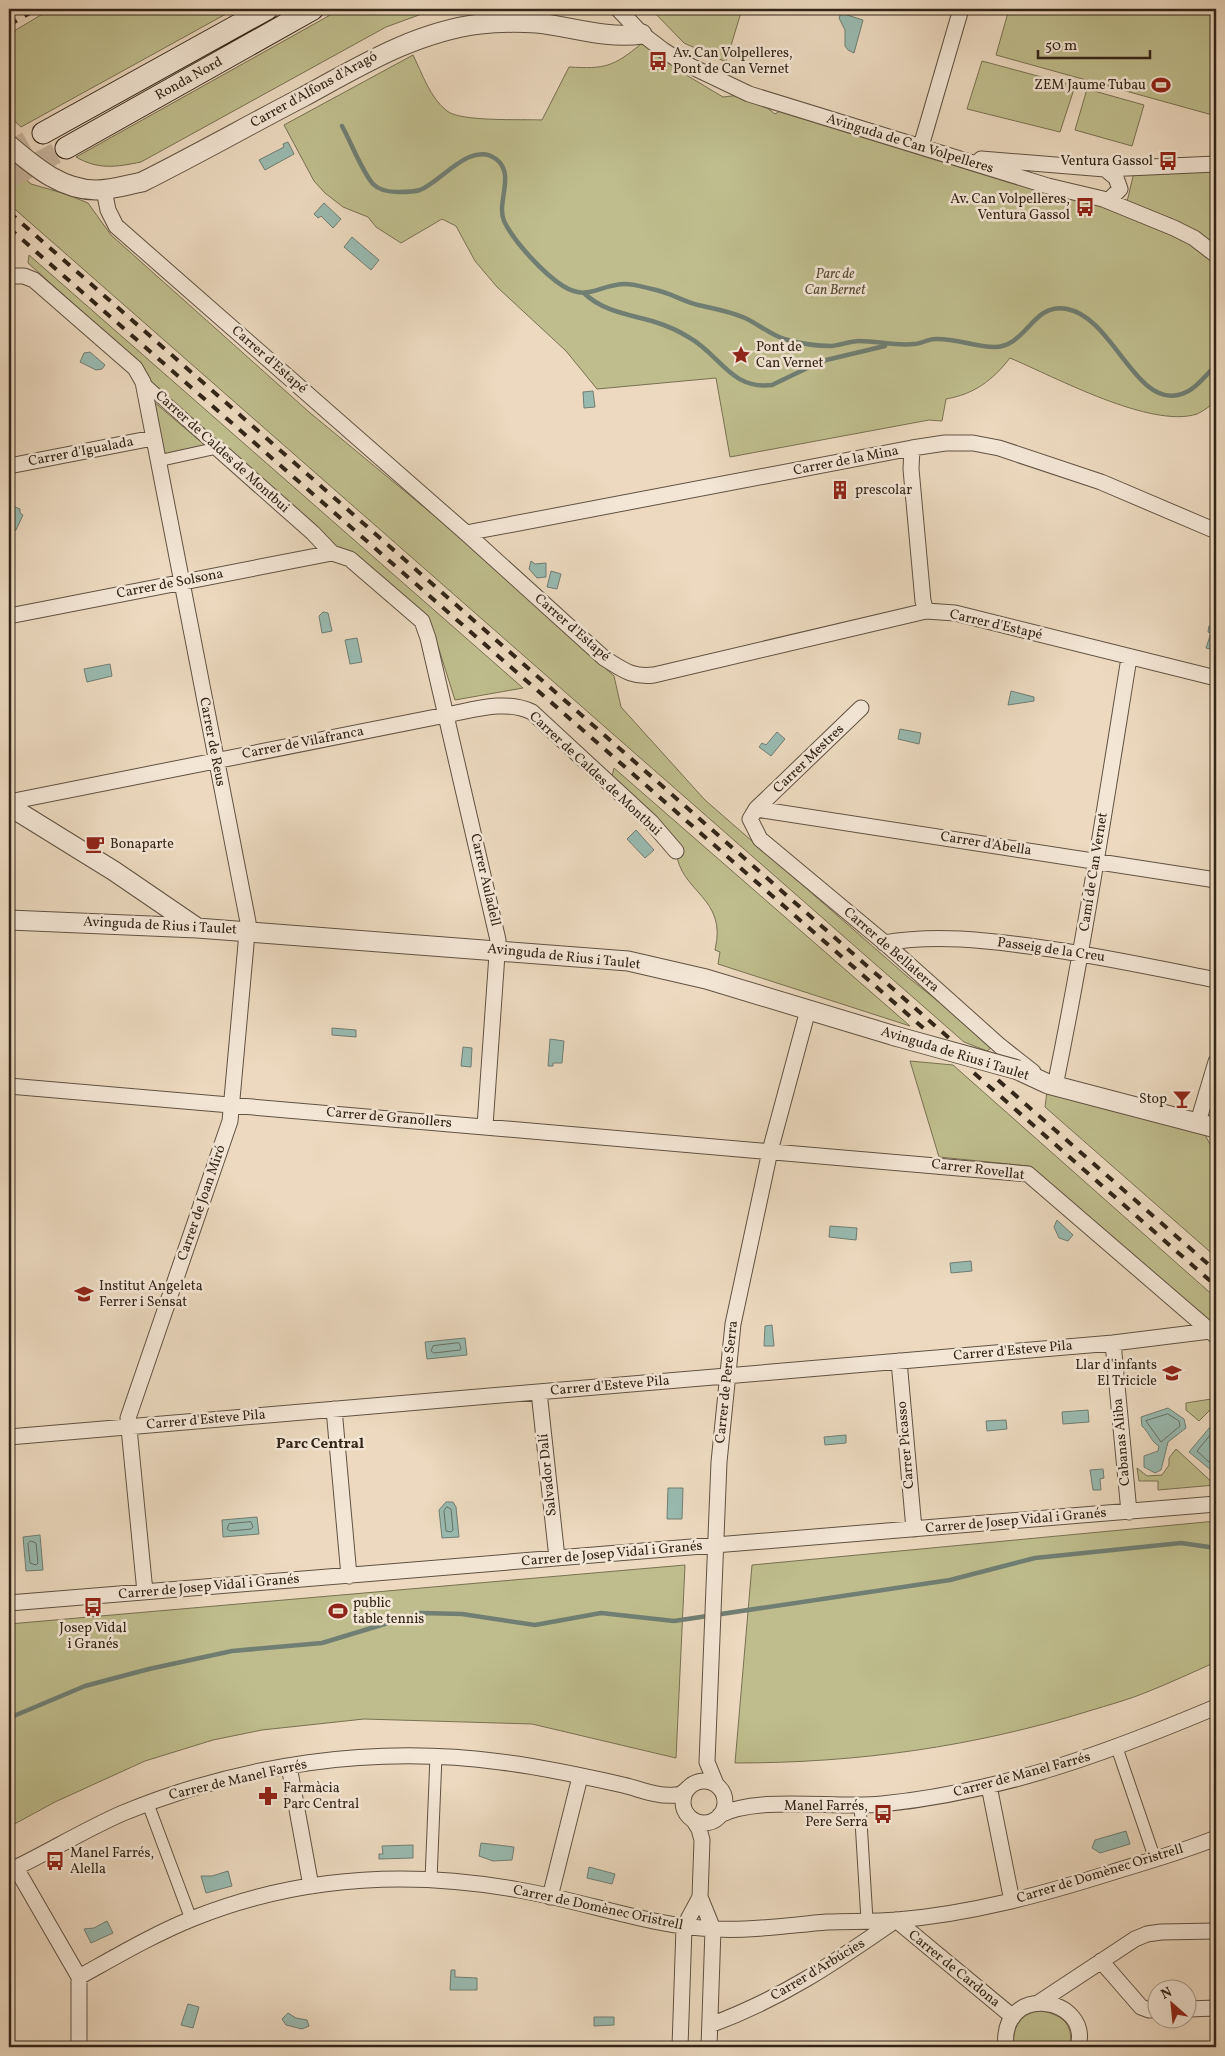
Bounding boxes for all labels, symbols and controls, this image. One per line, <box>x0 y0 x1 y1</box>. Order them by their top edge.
scale bar <box>1038 28 1150 60</box>
text: 50 m <box>1045 36 1077 57</box>
place label: Av. Can Volpelleres, Pont de Can Vernet <box>673 44 793 79</box>
street label: Carrer d'Alfons d'Aragó <box>247 47 381 133</box>
bus stop icon: Av. Can Volpelleres, Pont de Can Vernet <box>647 50 669 72</box>
street label: Ronda Nord <box>152 53 226 105</box>
sports icon: ZEM Jaume Tubau <box>1150 74 1172 96</box>
place label: ZEM Jaume Tubau <box>1034 76 1146 95</box>
street label: Avinguda de Can Volpelleres <box>824 110 996 178</box>
bus stop icon: Ventura Gassol <box>1157 150 1179 172</box>
place label: Ventura Gassol <box>1061 152 1153 171</box>
place label: Av. Can Volpelleres, Ventura Gassol <box>950 190 1070 225</box>
bus stop icon: Av. Can Volpelleres, Ventura Gassol <box>1074 196 1096 218</box>
park label: Parc de Can Bernet <box>805 265 866 300</box>
street label: Carrer d'Estapé <box>227 322 311 398</box>
place label: Pont de Can Vernet <box>756 338 824 373</box>
place icon: Pont de Can Vernet <box>730 344 752 366</box>
street label: Carrer de Caldes de Montbui <box>151 386 293 518</box>
street label: Carrer d'Igualada <box>27 432 135 472</box>
street label: Carrer de la Mina <box>792 441 900 481</box>
building icon: prescolar <box>829 479 851 501</box>
place label: prescolar <box>855 481 912 500</box>
street label: Carrer de Solsona <box>115 564 225 604</box>
street label: Carrer d'Estapé <box>530 590 614 666</box>
street label: Carrer d'Estapé <box>948 605 1045 645</box>
street label: Carrer de Reus <box>194 696 230 788</box>
street label: Carrer de Caldes de Montbui <box>525 707 665 841</box>
street label: Carrer Mestres <box>769 720 849 798</box>
street label: Carrer de Vilafranca <box>241 722 365 764</box>
street label: Camí de Can Vernet <box>1075 811 1113 933</box>
street label: Carrer d'Abella <box>939 827 1033 861</box>
street label: Carrer Auladell <box>465 832 505 928</box>
cafe icon: Bonaparte <box>84 833 106 855</box>
place label: Bonaparte <box>110 835 174 854</box>
street label: Carrer de Bellaterra <box>839 903 943 997</box>
street label: Avinguda de Rius i Taulet <box>83 912 238 940</box>
street label: Passeig de la Creu <box>996 933 1106 967</box>
street label: Avinguda de Rius i Taulet <box>486 940 642 975</box>
street label: Avinguda de Rius i Taulet <box>879 1022 1032 1086</box>
bar icon: Stop <box>1171 1088 1193 1110</box>
place label: Stop <box>1139 1090 1167 1109</box>
street label: Carrer de Granollers <box>325 1103 453 1133</box>
street label: Carrer de Joan Miró <box>173 1143 231 1263</box>
street label: Carrer Rovellat <box>930 1155 1026 1185</box>
place label: Institut Angeleta Ferrer i Sensat <box>99 1277 203 1312</box>
school or university icon: Institut Angeleta Ferrer i Sensat <box>73 1283 95 1305</box>
street label: Carrer de Pere Serra <box>711 1320 743 1444</box>
street label: Carrer d'Esteve Pila <box>953 1336 1073 1366</box>
place label: Llar d'infants El Tricicle <box>1075 1356 1157 1391</box>
school or university icon: Llar d'infants El Tricicle <box>1161 1362 1183 1384</box>
street label: Carrer d'Esteve Pila <box>550 1371 670 1401</box>
street label: Cabanas Aliba <box>1109 1397 1135 1487</box>
street label: Carrer Picasso <box>893 1400 919 1490</box>
street label: Carrer d'Esteve Pila <box>146 1405 266 1435</box>
street label: Salvador Dalí <box>534 1432 562 1517</box>
district label: Parc Central <box>276 1434 364 1455</box>
street label: Carrer de Josep Vidal i Granés <box>925 1504 1107 1538</box>
street label: Carrer de Josep Vidal i Granés <box>521 1537 703 1571</box>
street label: Carrer de Josep Vidal i Granés <box>118 1570 300 1604</box>
place label: public table tennis <box>353 1594 424 1629</box>
bus stop icon: Josep Vidal i Granés <box>82 1596 104 1618</box>
sports icon: public table tennis <box>327 1600 349 1622</box>
place label: Josep Vidal i Granés <box>59 1619 127 1654</box>
street label: Carrer de Manel Farrés <box>951 1748 1093 1802</box>
street label: Carrer de Manel Farrés <box>167 1755 309 1805</box>
place label: Farmàcia Parc Central <box>283 1779 359 1814</box>
pharmacy icon: Farmàcia Parc Central <box>257 1785 279 1807</box>
place label: Manel Farrés, Pere Serra <box>784 1797 868 1832</box>
bus stop icon: Manel Farrés, Pere Serra <box>872 1803 894 1825</box>
street label: Carrer de Domènec Oristrell <box>1014 1840 1186 1908</box>
place label: Manel Farrés, Alella <box>70 1844 154 1879</box>
bus stop icon: Manel Farrés, Alella <box>44 1850 66 1872</box>
street label: Carrer de Domènec Oristrell <box>511 1881 685 1935</box>
street label: Carrer de Cardona <box>904 1926 1004 2012</box>
street label: Carrer d'Arbúcies <box>767 1934 869 2006</box>
north arrow <box>1148 1978 1198 2028</box>
text: N <box>1158 1983 1176 2005</box>

